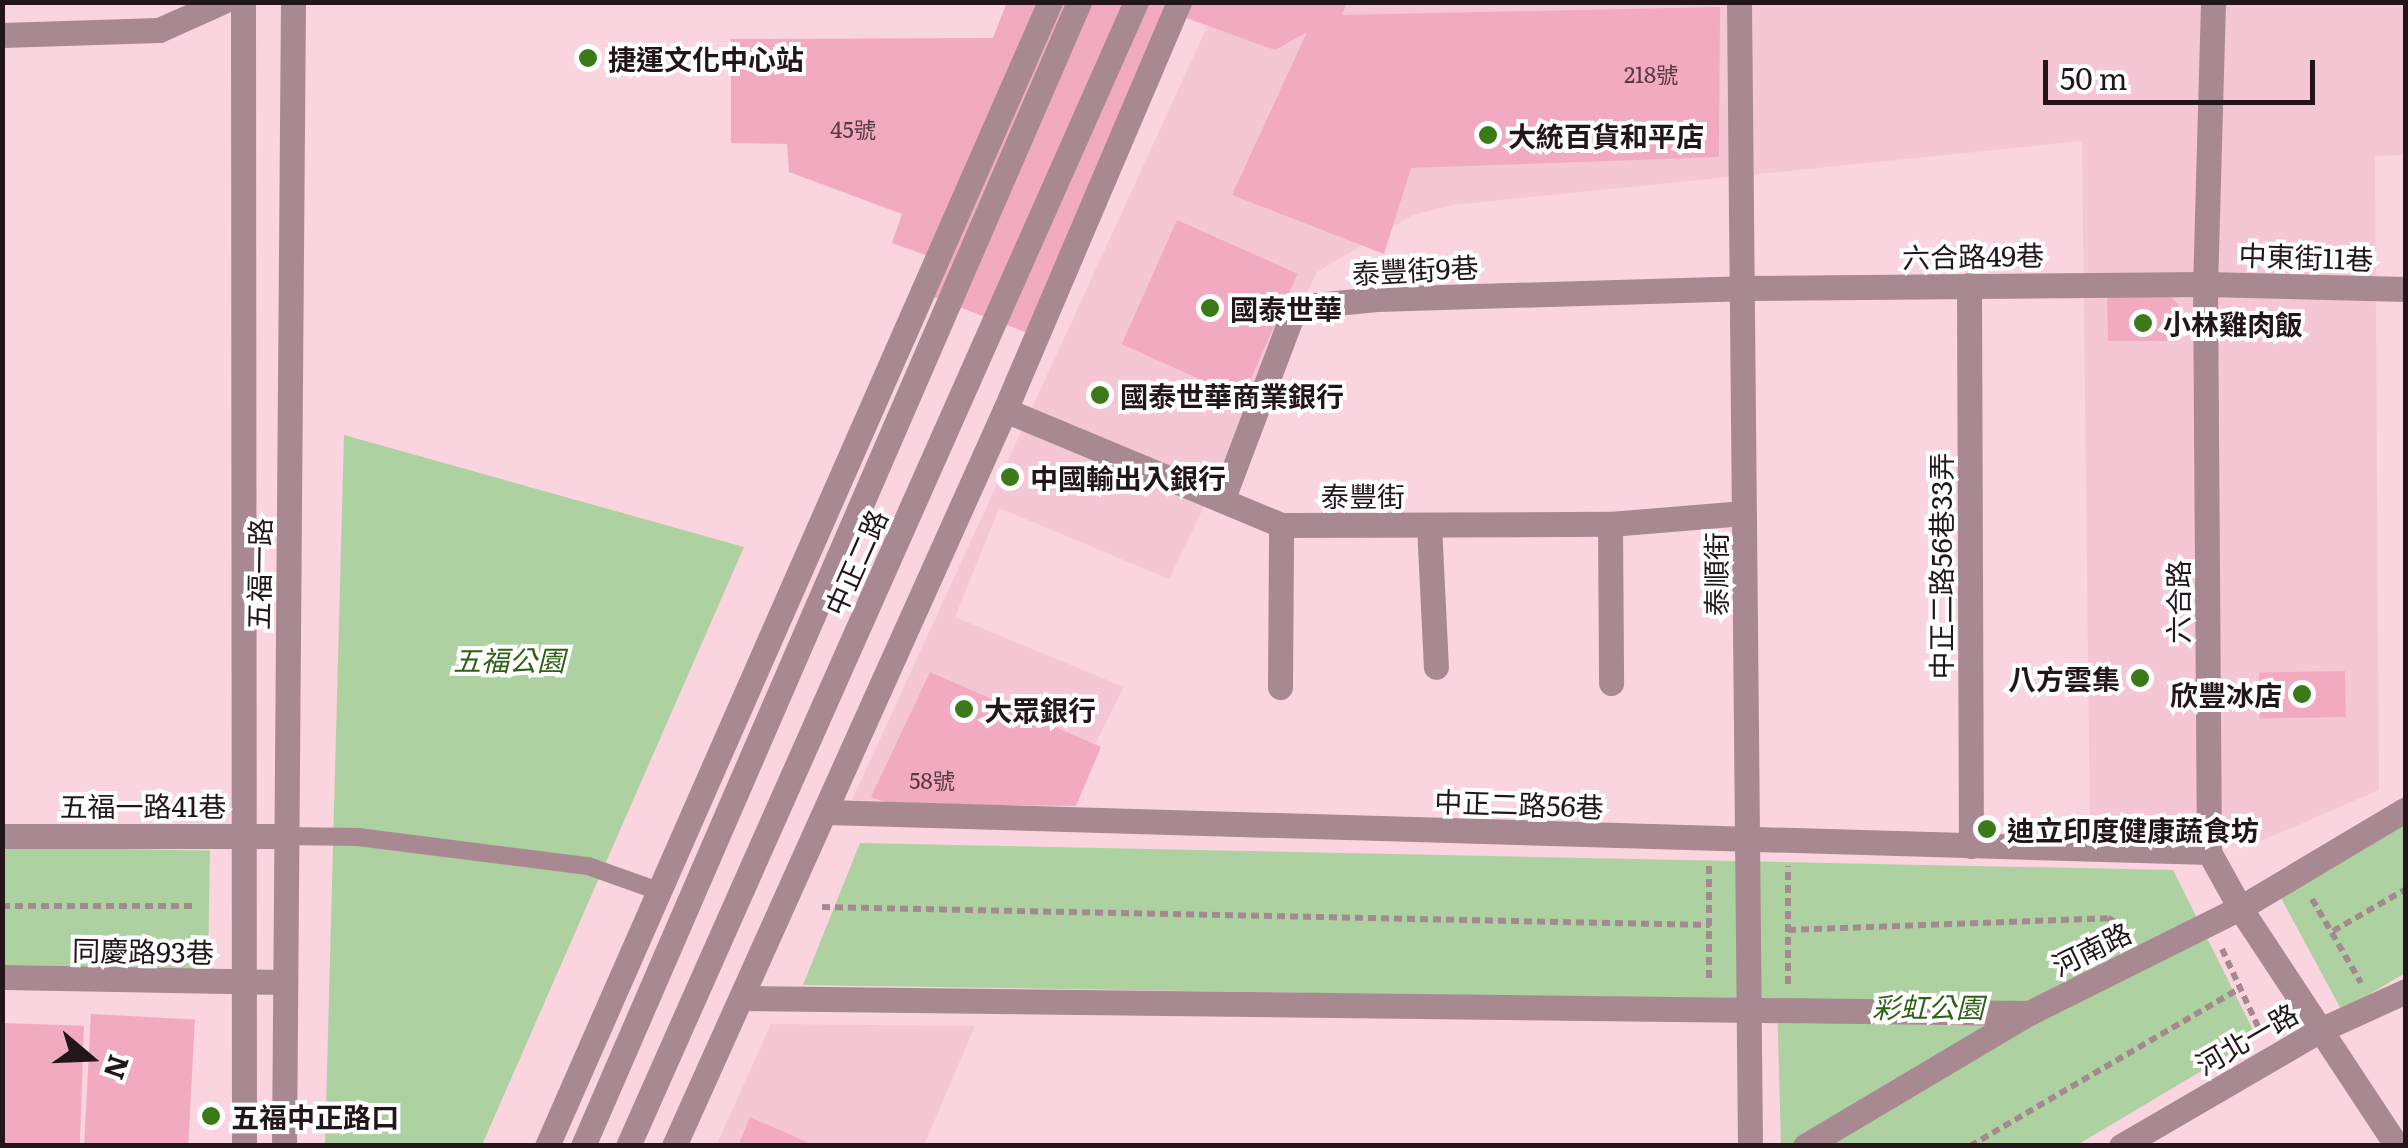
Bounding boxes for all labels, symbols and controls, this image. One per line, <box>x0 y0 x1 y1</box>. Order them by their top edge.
scale bar <box>2048 40 2320 102</box>
place label: 捷運文化中心站 <box>608 41 804 75</box>
marker: 捷運文化中心站 <box>577 47 599 69</box>
text: 50 m <box>2060 55 2128 99</box>
house number: 218號 <box>1624 61 1678 87</box>
house number: 45號 <box>830 116 876 142</box>
place label: 大統百貨和平店 <box>1508 118 1704 152</box>
marker: 大統百貨和平店 <box>1477 124 1499 146</box>
street label: 六合路49巷 <box>1902 237 2044 273</box>
street label: 中東街11巷 <box>2238 237 2374 275</box>
street label: 泰豐街9巷 <box>1351 249 1479 289</box>
place label: 國泰世華 <box>1230 291 1342 325</box>
marker: 國泰世華 <box>1199 297 1221 319</box>
place label: 小林雞肉飯 <box>2163 306 2303 340</box>
marker: 小林雞肉飯 <box>2132 312 2154 334</box>
place label: 國泰世華商業銀行 <box>1120 378 1344 412</box>
marker: 國泰世華商業銀行 <box>1089 384 1111 406</box>
street label: 中正二路56巷33弄 <box>1923 453 1957 679</box>
place label: 中國輸出入銀行 <box>1030 460 1226 494</box>
marker: 中國輸出入銀行 <box>999 466 1021 488</box>
street label: 泰豐街 <box>1321 478 1405 512</box>
street label: 中正二路 <box>817 504 893 620</box>
street label: 五福一路 <box>240 518 276 630</box>
street label: 泰順街 <box>1698 532 1732 616</box>
street label: 六合路 <box>2160 560 2194 644</box>
park label: 五福公園 <box>453 642 565 676</box>
place label: 八方雲集 <box>2008 661 2120 695</box>
marker: 八方雲集 <box>2129 667 2151 689</box>
place label: 欣豐冰店 <box>2170 677 2282 711</box>
marker: 欣豐冰店 <box>2291 683 2313 705</box>
place label: 大眾銀行 <box>984 692 1096 726</box>
marker: 大眾銀行 <box>953 698 975 720</box>
house number: 58號 <box>909 767 955 793</box>
street label: 中正二路56巷 <box>1434 783 1604 823</box>
street label: 五福一路41巷 <box>60 788 226 822</box>
place label: 迪立印度健康蔬食坊 <box>2007 812 2259 846</box>
marker: 迪立印度健康蔬食坊 <box>1976 818 1998 840</box>
street label: 河南路 <box>2046 914 2136 982</box>
street label: 同慶路93巷 <box>72 932 214 968</box>
park label: 彩虹公園 <box>1872 989 1984 1023</box>
street label: 河北一路 <box>2189 995 2303 1081</box>
north arrow <box>40 1008 140 1108</box>
text: N <box>95 1050 142 1086</box>
place label: 五福中正路口 <box>231 1099 399 1133</box>
marker: 五福中正路口 <box>200 1105 222 1127</box>

